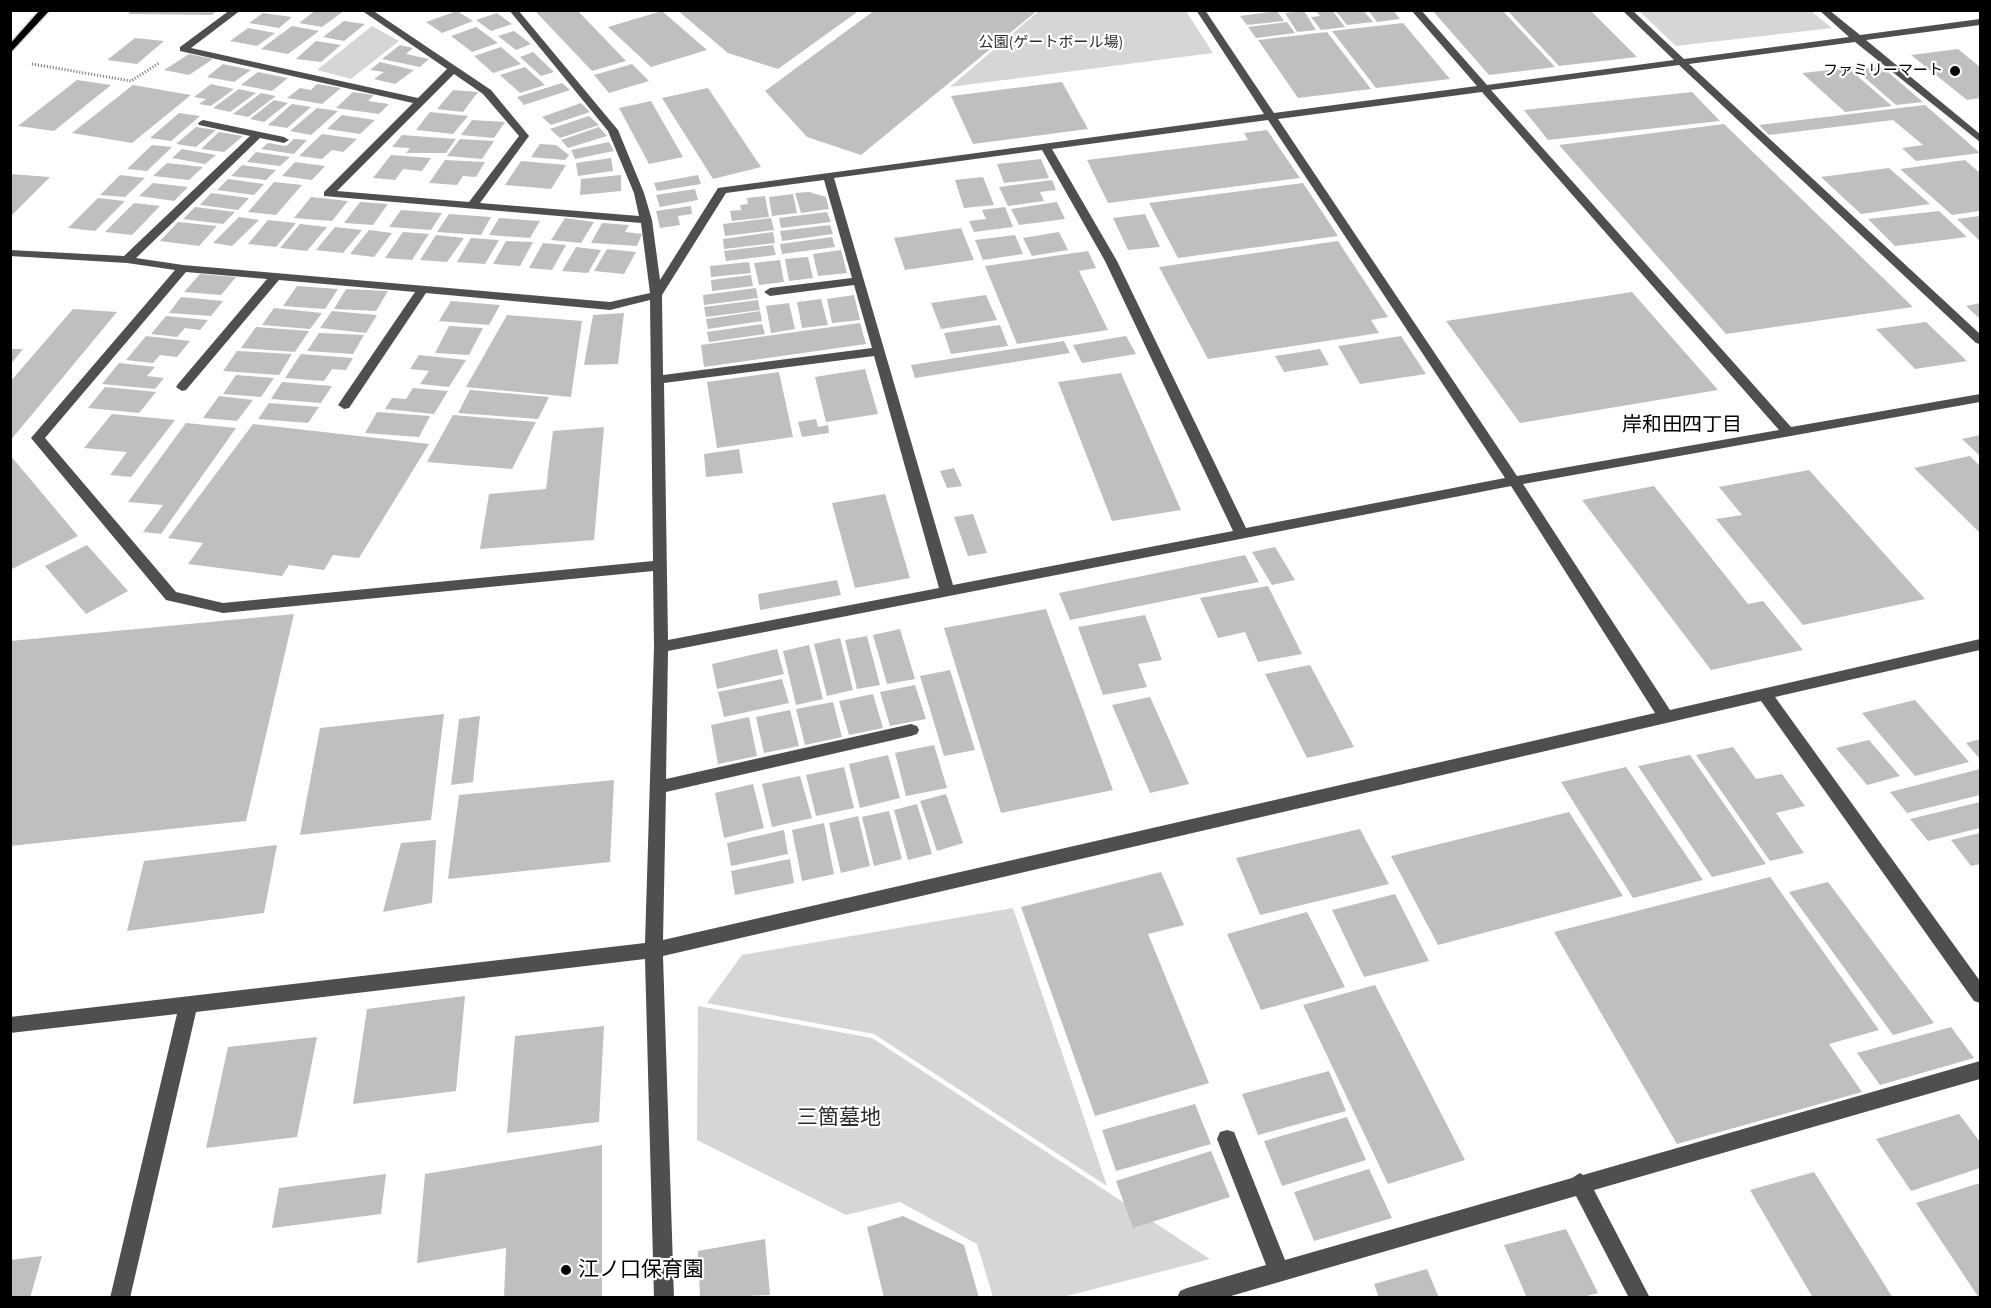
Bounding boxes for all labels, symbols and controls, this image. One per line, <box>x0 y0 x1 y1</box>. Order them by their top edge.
park label: 公園(ゲートボール場) <box>979 34 1123 52</box>
place label: ファミリーマート <box>1823 62 1943 80</box>
marker: ファミリーマート <box>1948 64 1962 78</box>
district label: 岸和田四丁目 <box>1622 413 1742 437</box>
park label: 三箇墓地 <box>797 1105 881 1131</box>
place label: 江ノ口保育園 <box>578 1257 704 1283</box>
marker: 江ノ口保育園 <box>559 1263 573 1277</box>

